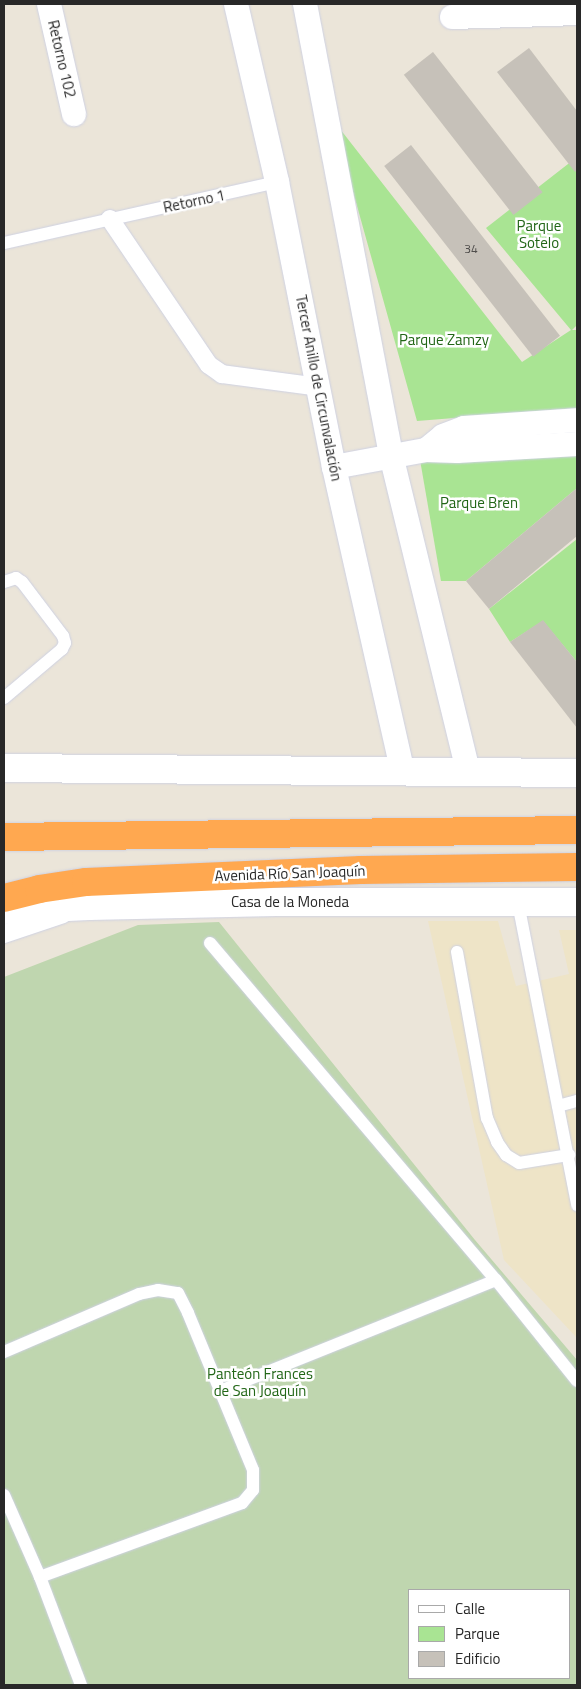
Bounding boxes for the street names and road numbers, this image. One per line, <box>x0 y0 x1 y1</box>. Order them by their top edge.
street label: Retorno 102 <box>44 18 80 100</box>
street label: Retorno 1 <box>161 186 227 216</box>
street label: Tercer Anillo de Circunvalación <box>292 293 346 483</box>
street label: Avenida Río San Joaquín <box>214 861 366 885</box>
street label: Casa de la Moneda <box>231 893 349 911</box>

